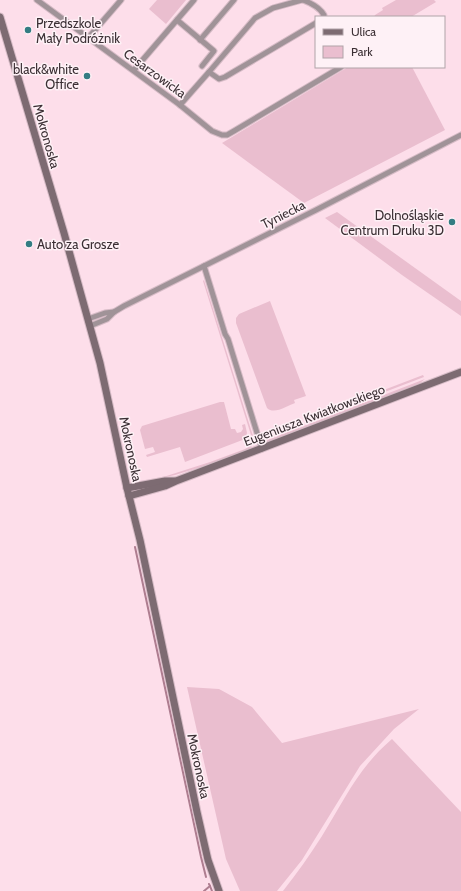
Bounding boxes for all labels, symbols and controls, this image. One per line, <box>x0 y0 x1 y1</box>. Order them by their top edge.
place label: Przedszkole Mały Podróżnik <box>36 15 120 46</box>
legend <box>315 16 445 68</box>
text: Ulica <box>351 24 376 39</box>
marker: Przedszkole Mały Podróżnik <box>23 25 33 35</box>
text: Park <box>351 44 373 59</box>
street label: Cesarzowicka <box>121 45 190 101</box>
place label: black&white Office <box>13 61 79 92</box>
marker: black&white Office <box>82 71 92 81</box>
street label: Mokronoska <box>30 102 64 171</box>
street label: Tyniecka <box>258 196 308 232</box>
place label: Dolnośląskie Centrum Druku 3D <box>340 207 444 238</box>
marker: Dolnośląskie Centrum Druku 3D <box>447 217 457 227</box>
place label: Auto za Grosze <box>37 236 119 252</box>
marker: Auto za Grosze <box>24 239 34 249</box>
street label: Eugeniusza Kwiatkowskiego <box>241 381 387 449</box>
street label: Mokronoska <box>116 415 146 484</box>
street label: Mokronoska <box>184 732 214 801</box>

